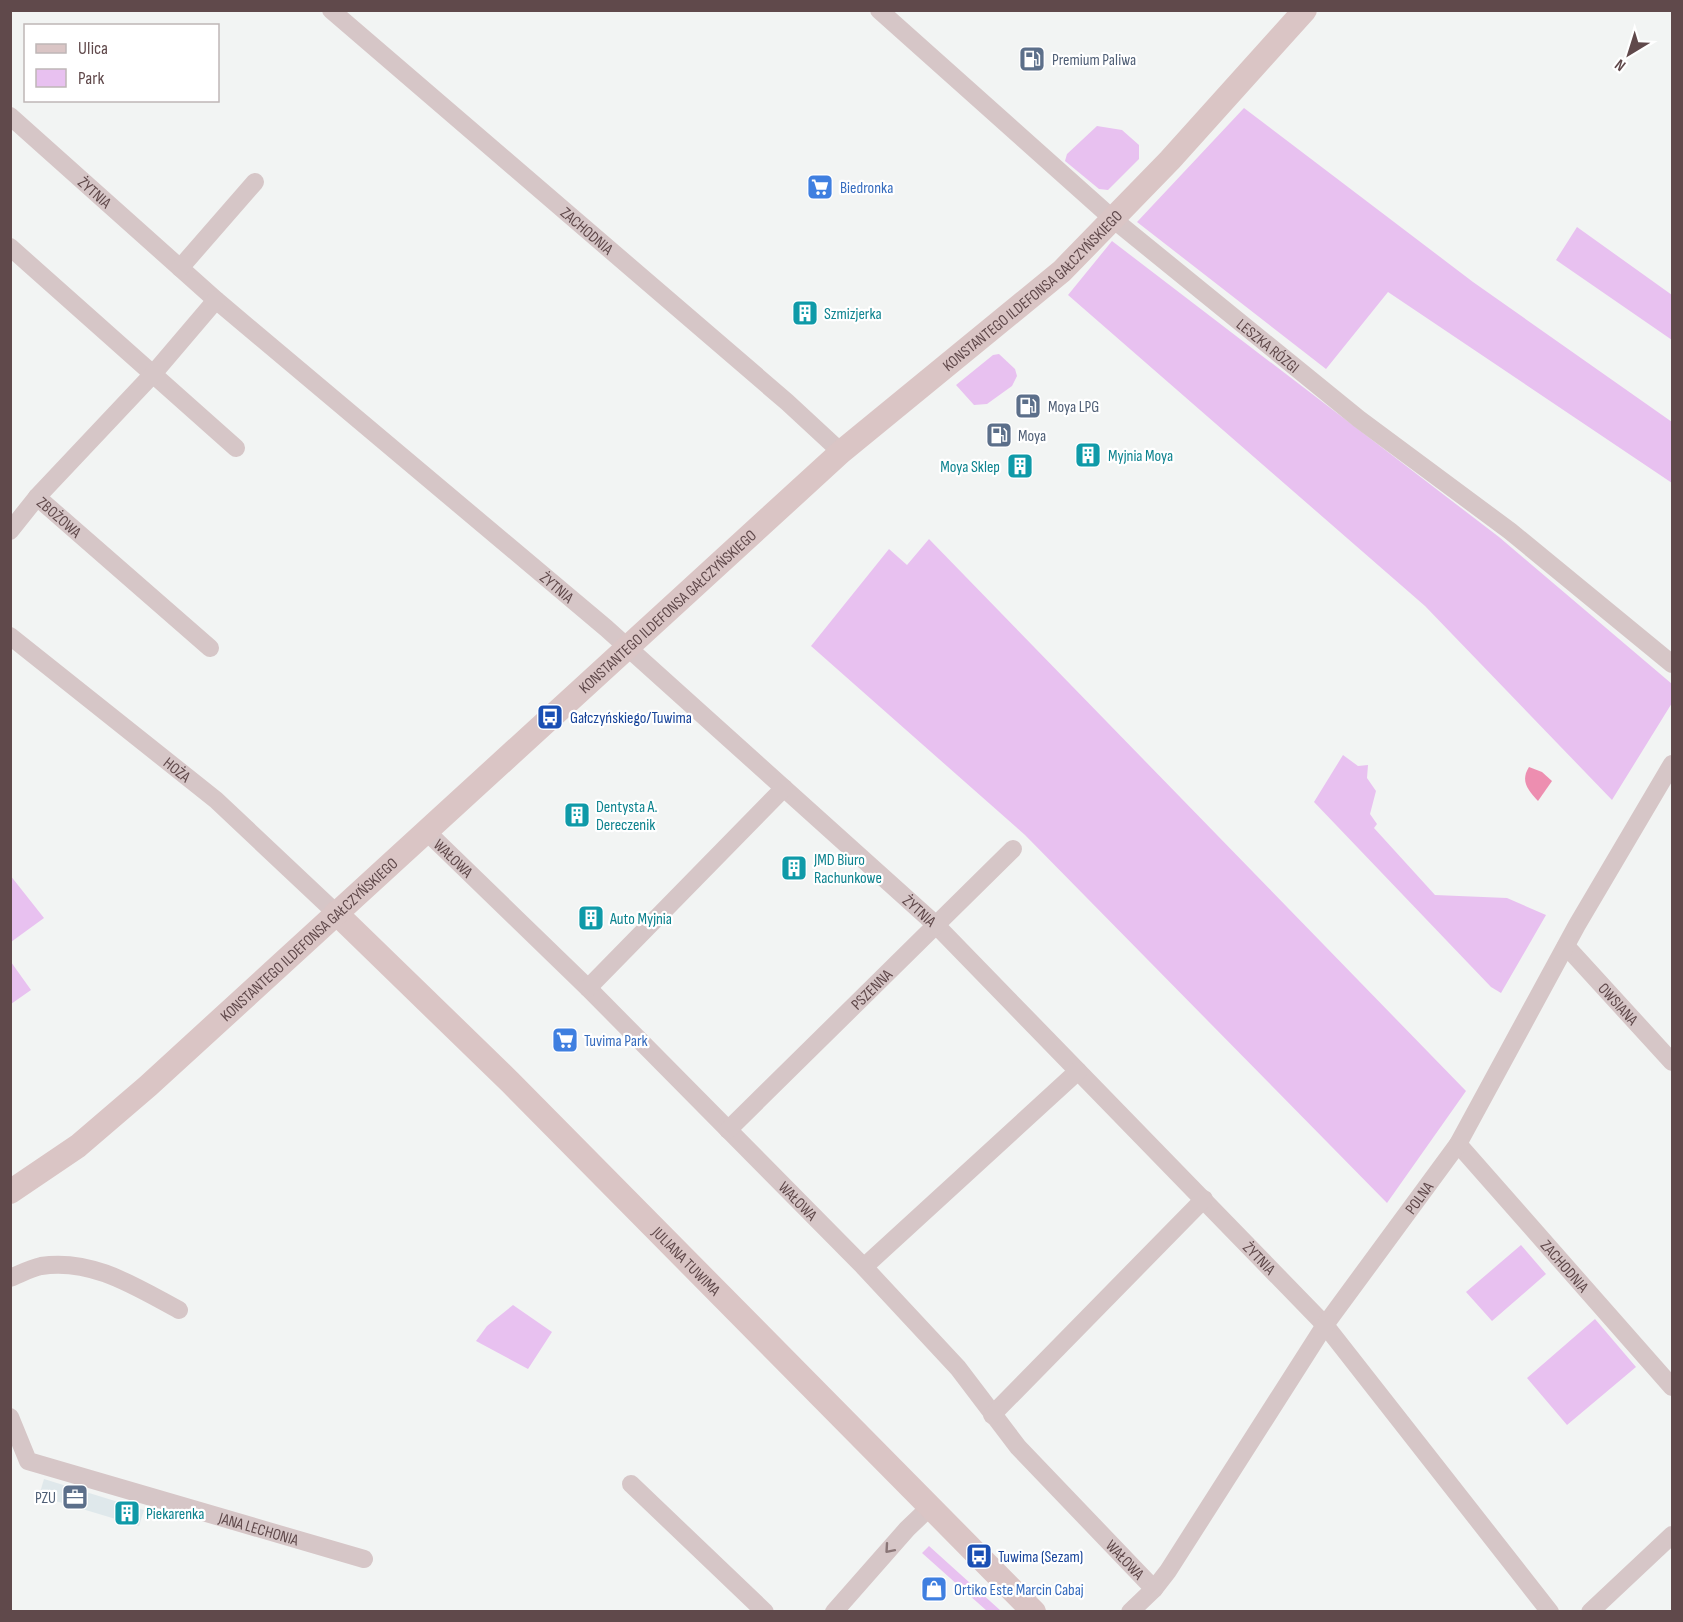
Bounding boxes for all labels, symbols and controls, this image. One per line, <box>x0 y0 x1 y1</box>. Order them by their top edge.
legend <box>24 24 219 102</box>
north arrow <box>1599 24 1659 84</box>
text: Ulica <box>78 38 108 59</box>
fuel station icon: Premium Paliwa <box>1017 44 1047 74</box>
place label: Premium Paliwa <box>1052 51 1136 70</box>
text: N <box>1611 55 1630 75</box>
text: Park <box>78 68 104 89</box>
supermarket icon: Biedronka <box>805 172 835 202</box>
street label: ŻYTNIA <box>73 173 115 213</box>
place label: Biedronka <box>840 179 893 198</box>
street label: ZACHODNIA <box>556 204 617 259</box>
street label: KONSTANTEGO ILDEFONSA GAŁCZYŃSKIEGO <box>939 207 1127 376</box>
building icon: Szmizjerka <box>790 298 820 328</box>
place label: Szmizjerka <box>824 305 882 324</box>
street label: LESZKA RÓZGI <box>1232 315 1303 378</box>
fuel station icon: Moya LPG <box>1013 391 1043 421</box>
place label: Moya LPG <box>1048 398 1099 417</box>
fuel station icon: Moya <box>984 420 1014 450</box>
place label: Moya <box>1018 427 1046 446</box>
building icon: Myjnia Moya <box>1073 440 1103 470</box>
place label: Myjnia Moya <box>1108 447 1173 466</box>
building icon: Moya Sklep <box>1005 451 1035 481</box>
place label: Moya Sklep <box>940 458 1000 477</box>
street label: ZBOŻOWA <box>33 493 85 542</box>
street label: KONSTANTEGO ILDEFONSA GAŁCZYŃSKIEGO <box>576 526 761 698</box>
street label: ŻYTNIA <box>535 568 577 608</box>
bus stop icon: Gałczyńskiego/Tuwima <box>535 702 565 732</box>
place label: Gałczyńskiego/Tuwima <box>570 709 692 728</box>
street label: HOŻA <box>159 754 194 787</box>
place label: Dentysta A. Dereczenik <box>596 798 658 835</box>
building icon: Dentysta A. Dereczenik <box>562 800 592 830</box>
street label: WAŁOWA <box>429 836 476 882</box>
place label: JMD Biuro Rachunkowe <box>813 851 882 888</box>
building icon: JMD Biuro Rachunkowe <box>779 853 809 883</box>
street label: KONSTANTEGO ILDEFONSA GAŁCZYŃSKIEGO <box>217 854 402 1026</box>
street label: ŻYTNIA <box>898 892 940 931</box>
building icon: Auto Myjnia <box>576 903 606 933</box>
place label: Auto Myjnia <box>609 910 672 929</box>
street label: PSZENNA <box>848 965 897 1014</box>
street label: OWSIANA <box>1594 980 1642 1030</box>
supermarket icon: Tuvima Park <box>550 1025 580 1055</box>
place label: Tuvima Park <box>584 1032 648 1051</box>
street label: WAŁOWA <box>774 1178 821 1225</box>
street label: POLNA <box>1402 1178 1438 1218</box>
street label: JULIANA TUWIMA <box>647 1223 724 1300</box>
street label: ZACHODNIA <box>1536 1237 1592 1297</box>
street label: ŻYTNIA <box>1238 1238 1279 1279</box>
office icon: PZU <box>60 1482 90 1512</box>
place label: PZU <box>35 1489 56 1508</box>
building icon: Piekarenka <box>112 1498 142 1528</box>
place label: Piekarenka <box>146 1505 204 1524</box>
street label: JANA LECHONIA <box>215 1509 301 1550</box>
street label: WAŁOWA <box>1101 1537 1148 1584</box>
bus stop icon: Tuwima (Sezam) <box>964 1541 994 1571</box>
one-way arrow <box>885 1542 896 1553</box>
place label: Tuwima (Sezam) <box>998 1548 1083 1567</box>
shop icon: Ortiko Este Marcin Cabaj <box>919 1574 949 1604</box>
place label: Ortiko Este Marcin Cabaj <box>954 1581 1084 1600</box>

